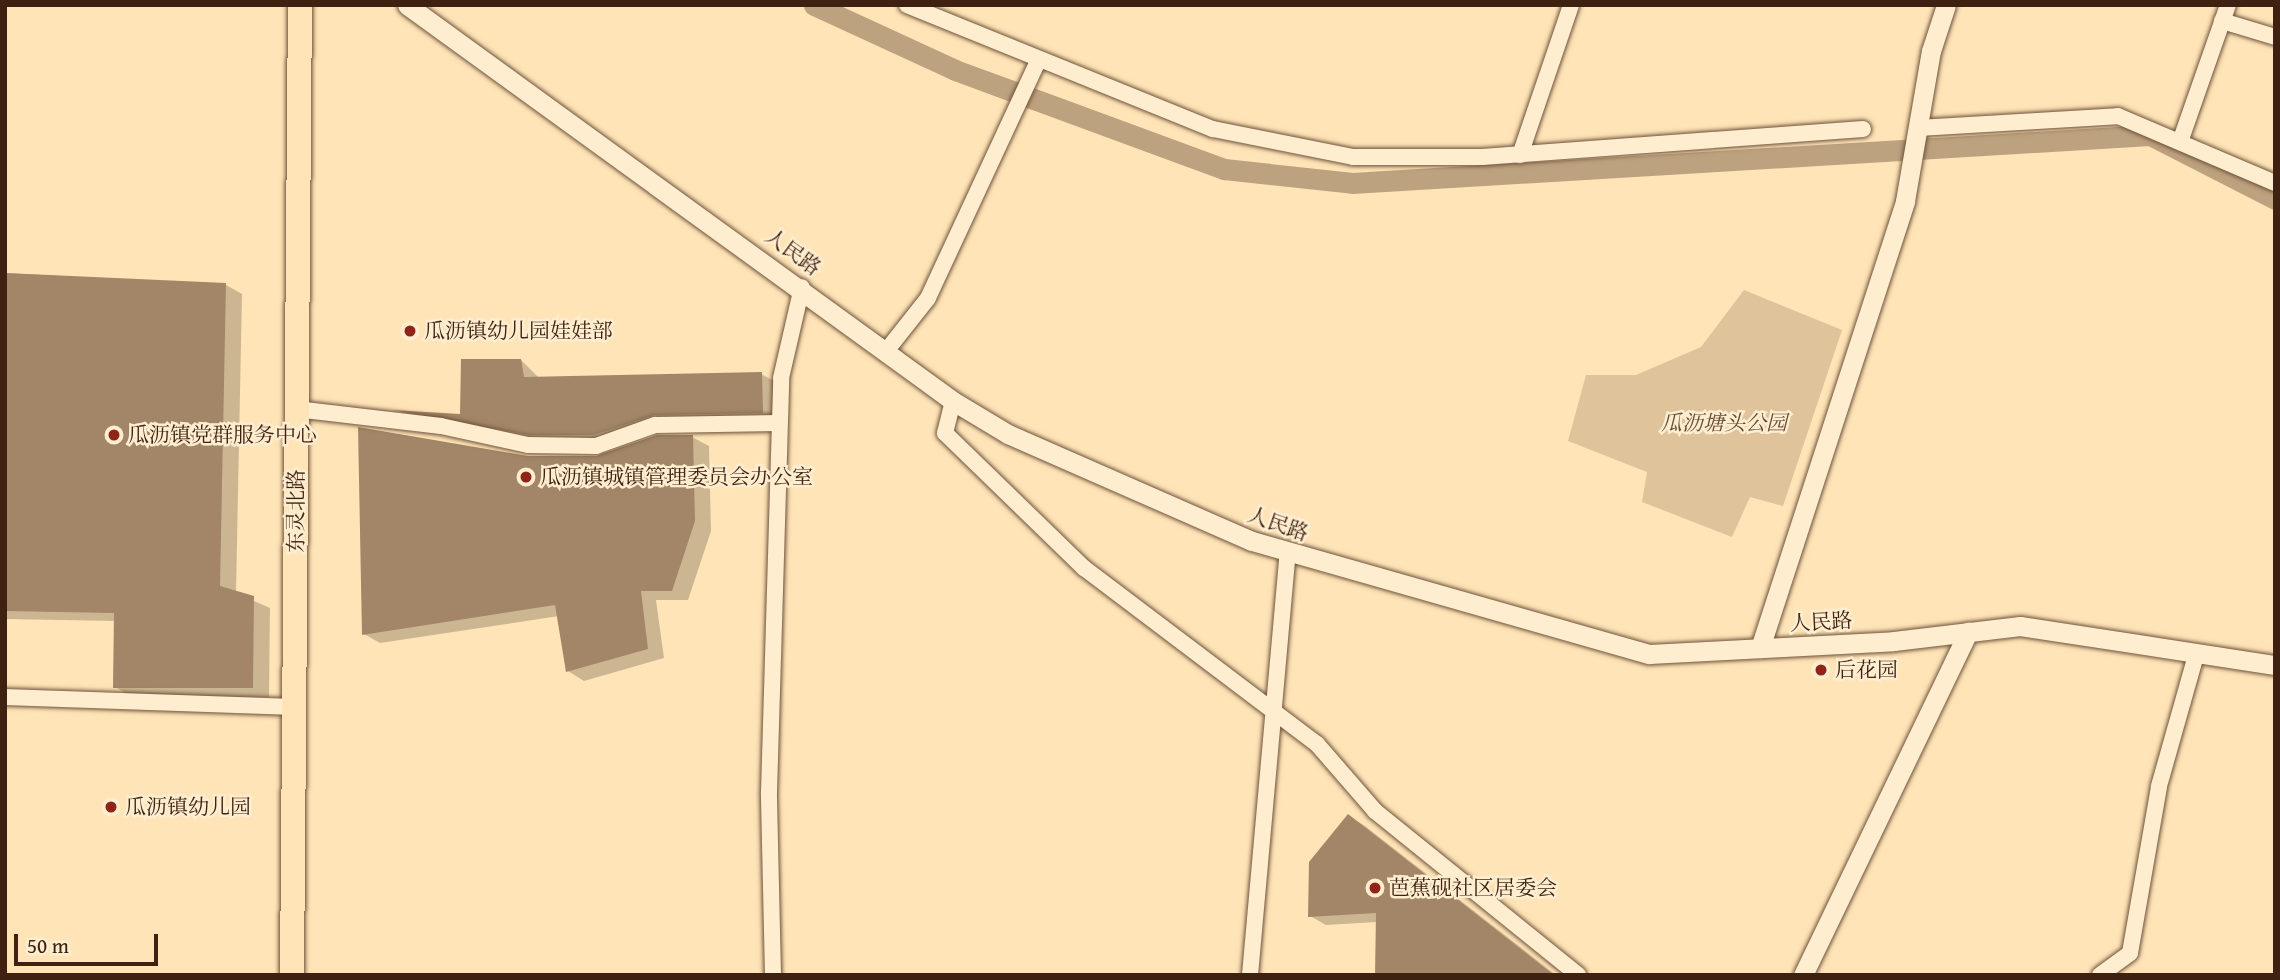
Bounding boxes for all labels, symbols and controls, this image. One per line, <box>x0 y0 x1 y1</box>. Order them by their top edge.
street label: 人民路 <box>760 223 826 281</box>
place label: 瓜沥镇幼儿园娃娃部 <box>424 318 613 344</box>
marker: 瓜沥镇幼儿园娃娃部 <box>402 323 418 339</box>
park label: 瓜沥塘头公园 <box>1661 410 1787 436</box>
place label: 瓜沥镇党群服务中心 <box>128 422 317 448</box>
marker: 瓜沥镇党群服务中心 <box>106 427 122 443</box>
place label: 瓜沥镇城镇管理委员会办公室 <box>540 464 813 490</box>
street label: 东灵北路 <box>283 469 309 553</box>
marker: 瓜沥镇城镇管理委员会办公室 <box>518 469 534 485</box>
street label: 人民路 <box>1244 502 1312 546</box>
street label: 人民路 <box>1789 608 1853 636</box>
place label: 后花园 <box>1835 657 1898 683</box>
marker: 后花园 <box>1813 662 1829 678</box>
place label: 瓜沥镇幼儿园 <box>125 794 251 820</box>
marker: 瓜沥镇幼儿园 <box>103 799 119 815</box>
place label: 芭蕉砚社区居委会 <box>1389 875 1557 901</box>
marker: 芭蕉砚社区居委会 <box>1367 880 1383 896</box>
scale bar <box>18 920 161 964</box>
text: 50 m <box>27 930 69 961</box>

